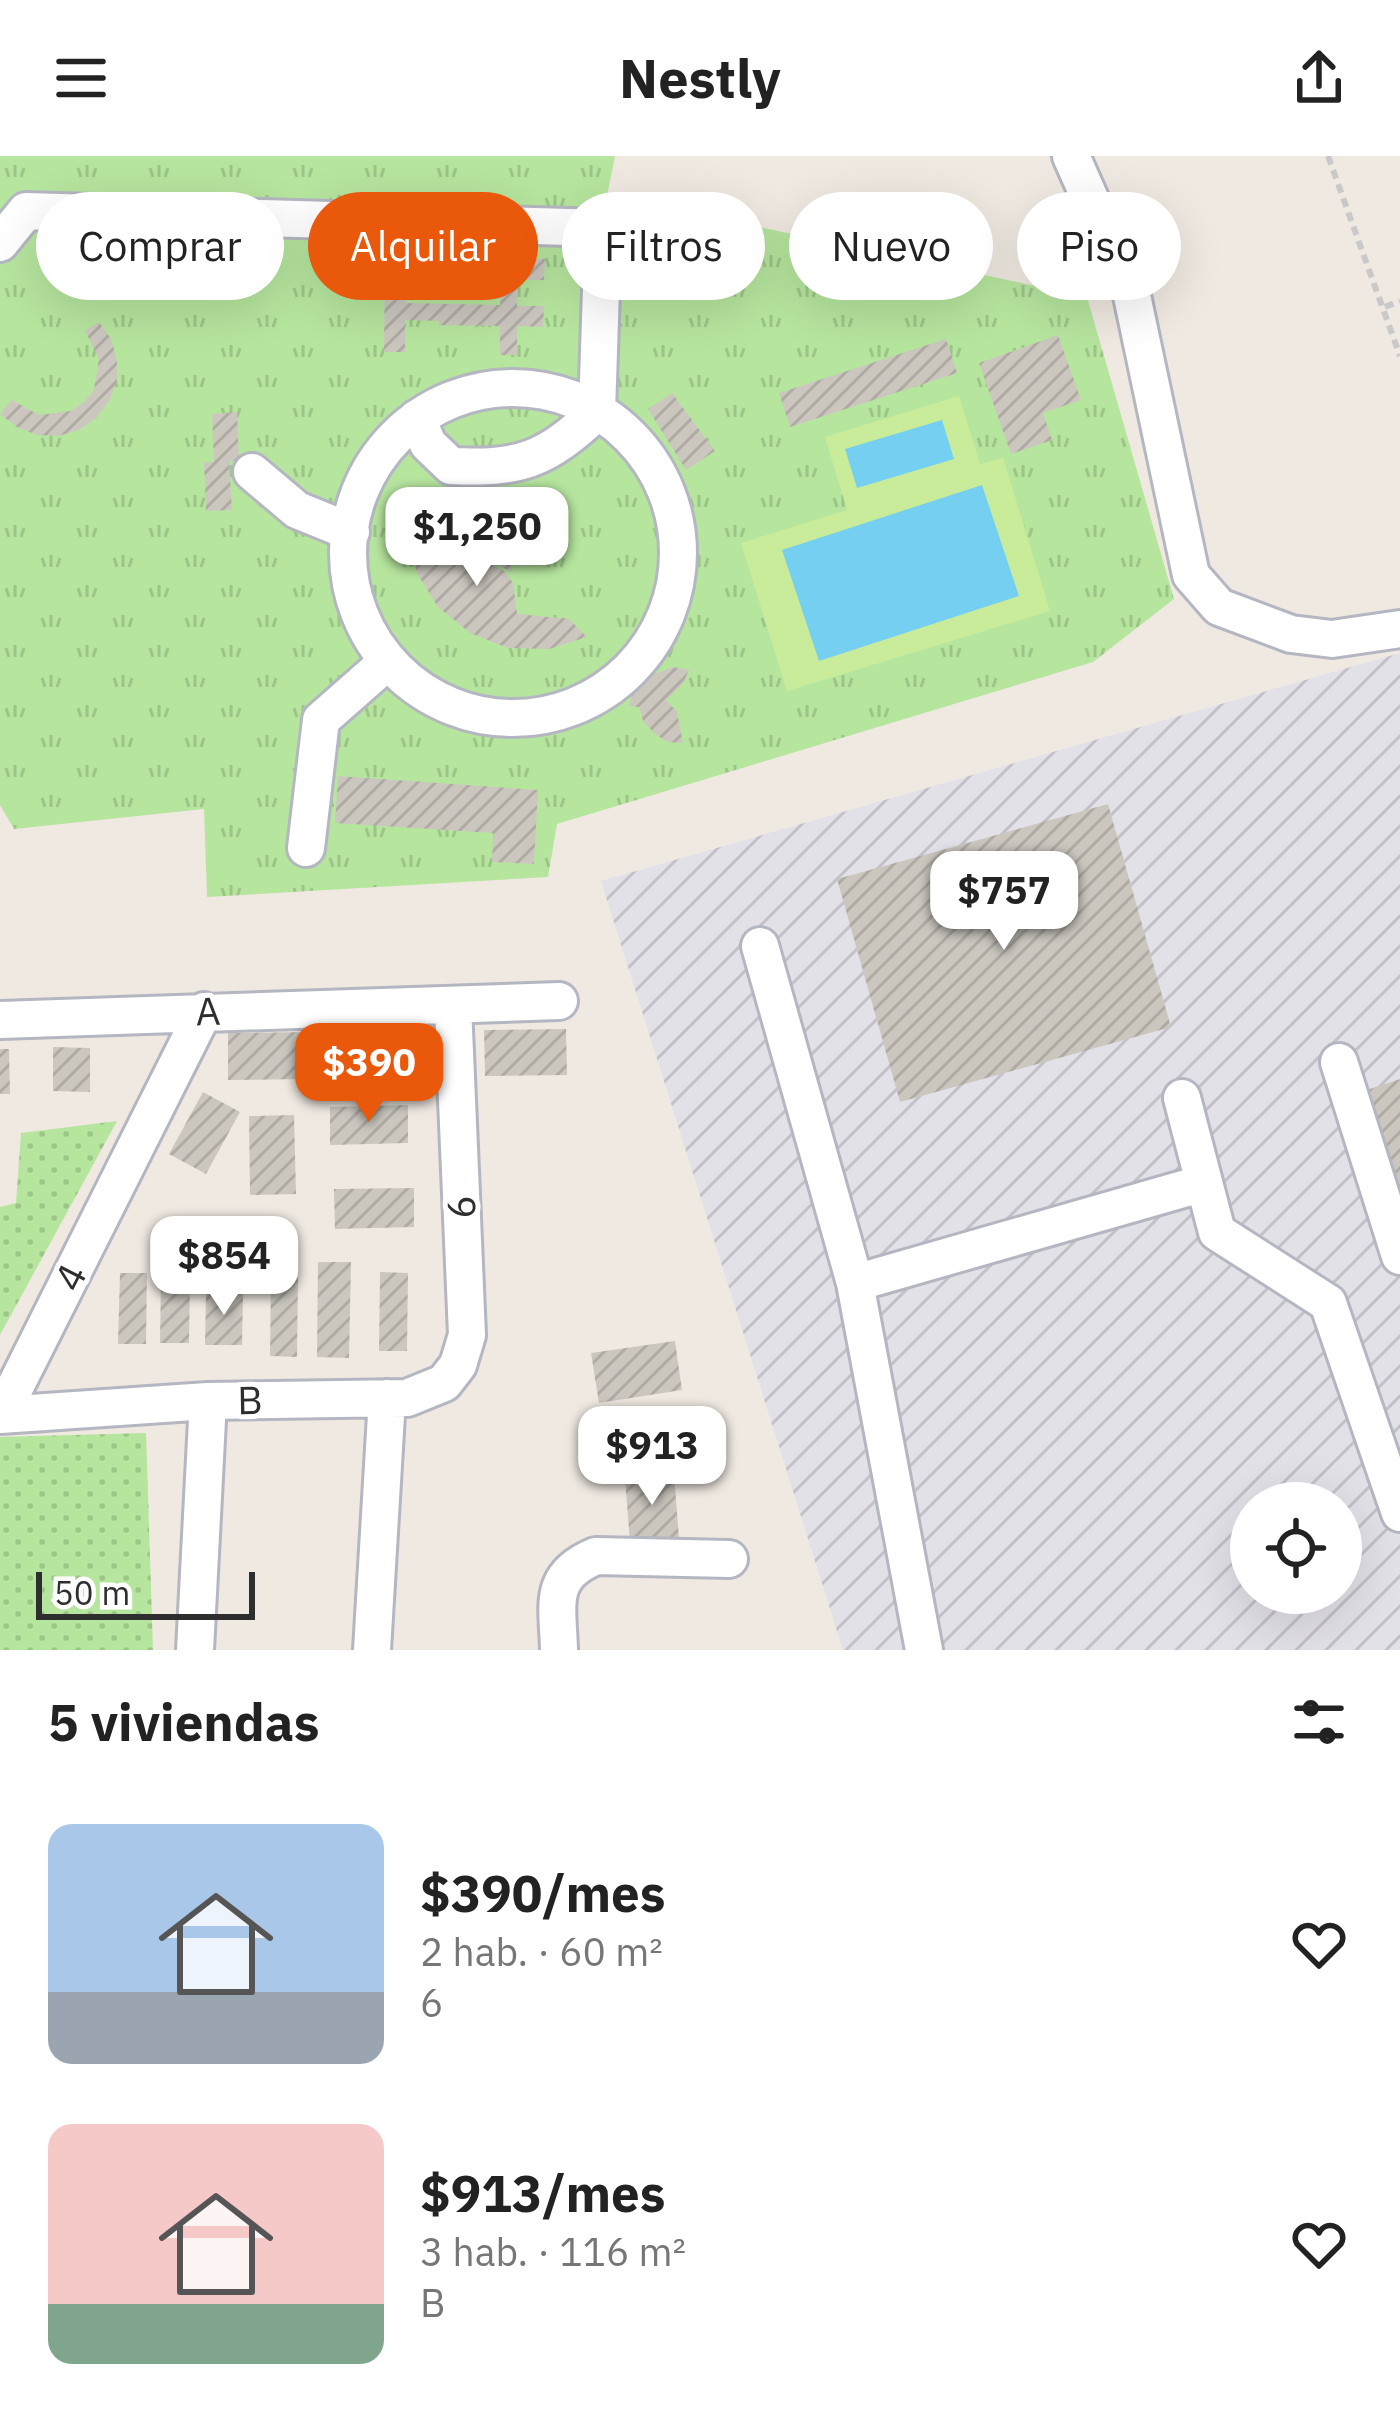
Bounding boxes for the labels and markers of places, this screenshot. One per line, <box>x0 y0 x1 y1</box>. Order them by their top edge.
pin: $1,250 <box>379 487 575 589</box>
pin: $757 <box>933 851 1075 953</box>
pin: $390 <box>298 1023 440 1125</box>
pin: $854 <box>153 1216 295 1318</box>
pin: $913 <box>581 1406 723 1508</box>

